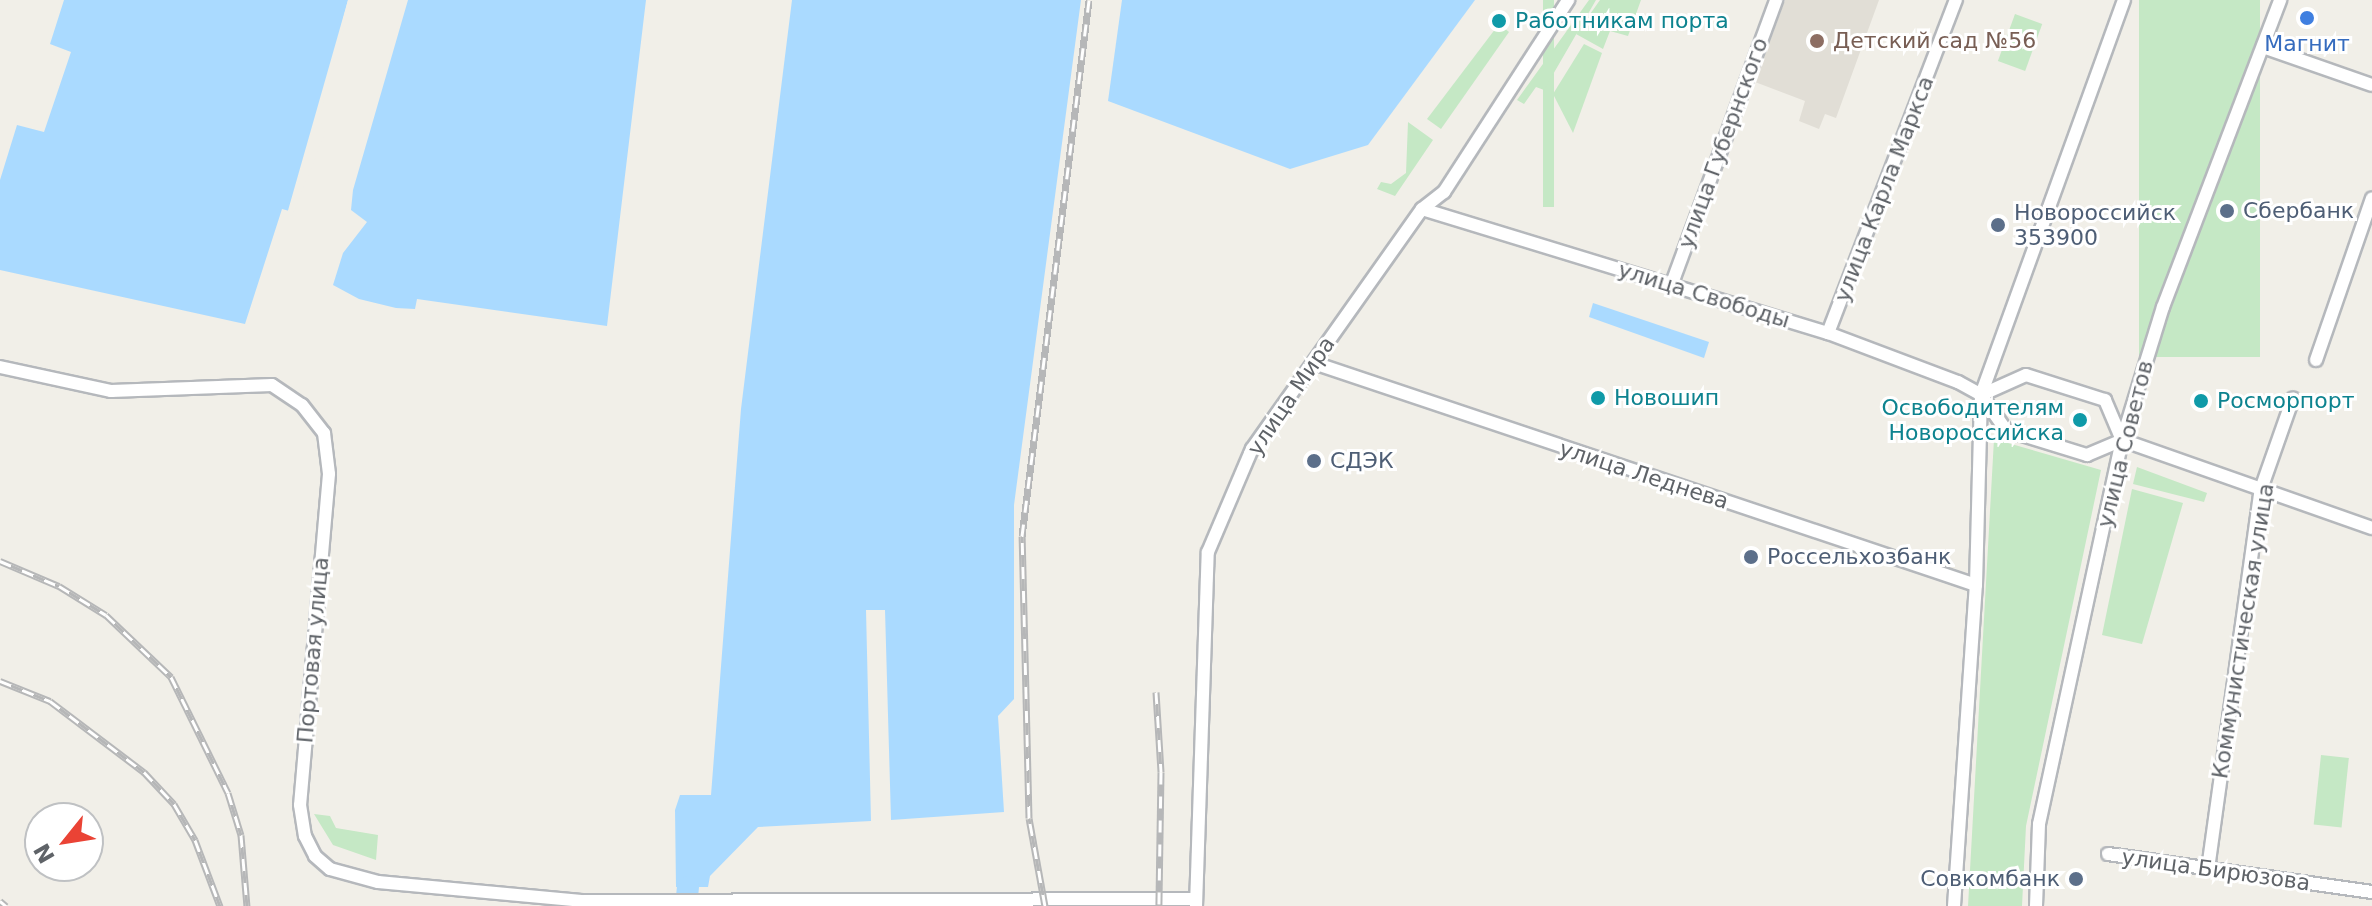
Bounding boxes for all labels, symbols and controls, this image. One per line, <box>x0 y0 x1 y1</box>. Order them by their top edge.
place label: Работникам порта <box>1515 8 1729 34</box>
marker: Магнит <box>2298 9 2316 27</box>
marker: Работникам порта <box>1490 12 1508 30</box>
place label: Детский сад №56 <box>1833 28 2036 54</box>
place label: Магнит <box>2264 31 2350 57</box>
marker: Детский сад №56 <box>1808 32 1826 50</box>
street label: улица Губернского <box>1673 34 1773 252</box>
street label: улица Карла Маркса <box>1829 72 1939 306</box>
place label: Сбербанк <box>2243 198 2354 224</box>
place label: Новороссийск 353900 <box>2014 199 2176 250</box>
marker: Сбербанк <box>2218 202 2236 220</box>
marker: Новороссийск 353900 <box>1989 216 2007 234</box>
street label: улица Свободы <box>1615 256 1793 334</box>
street label: улица Мира <box>1242 332 1340 460</box>
street label: улица Советов <box>2091 358 2159 530</box>
place label: Новошип <box>1614 385 1719 411</box>
place label: Росморпорт <box>2217 388 2354 414</box>
marker: Новошип <box>1589 389 1607 407</box>
marker: Росморпорт <box>2192 392 2210 410</box>
place label: Освободителям Новороссийска <box>1881 394 2064 446</box>
marker: Освободителям Новороссийска <box>2071 411 2089 429</box>
street label: улица Леднева <box>1556 435 1732 515</box>
place label: СДЭК <box>1330 448 1394 474</box>
marker: СДЭК <box>1305 452 1323 470</box>
street label: Коммунистическая улица <box>2207 481 2279 781</box>
place label: Россельхозбанк <box>1767 544 1951 570</box>
marker: Россельхозбанк <box>1742 548 1760 566</box>
street label: Портовая улица <box>292 556 334 744</box>
north arrow <box>24 802 104 882</box>
text: N <box>29 839 60 867</box>
street label: улица Бирюзова <box>2120 844 2312 896</box>
place label: Совкомбанк <box>1920 866 2060 892</box>
marker: Совкомбанк <box>2067 870 2085 888</box>

